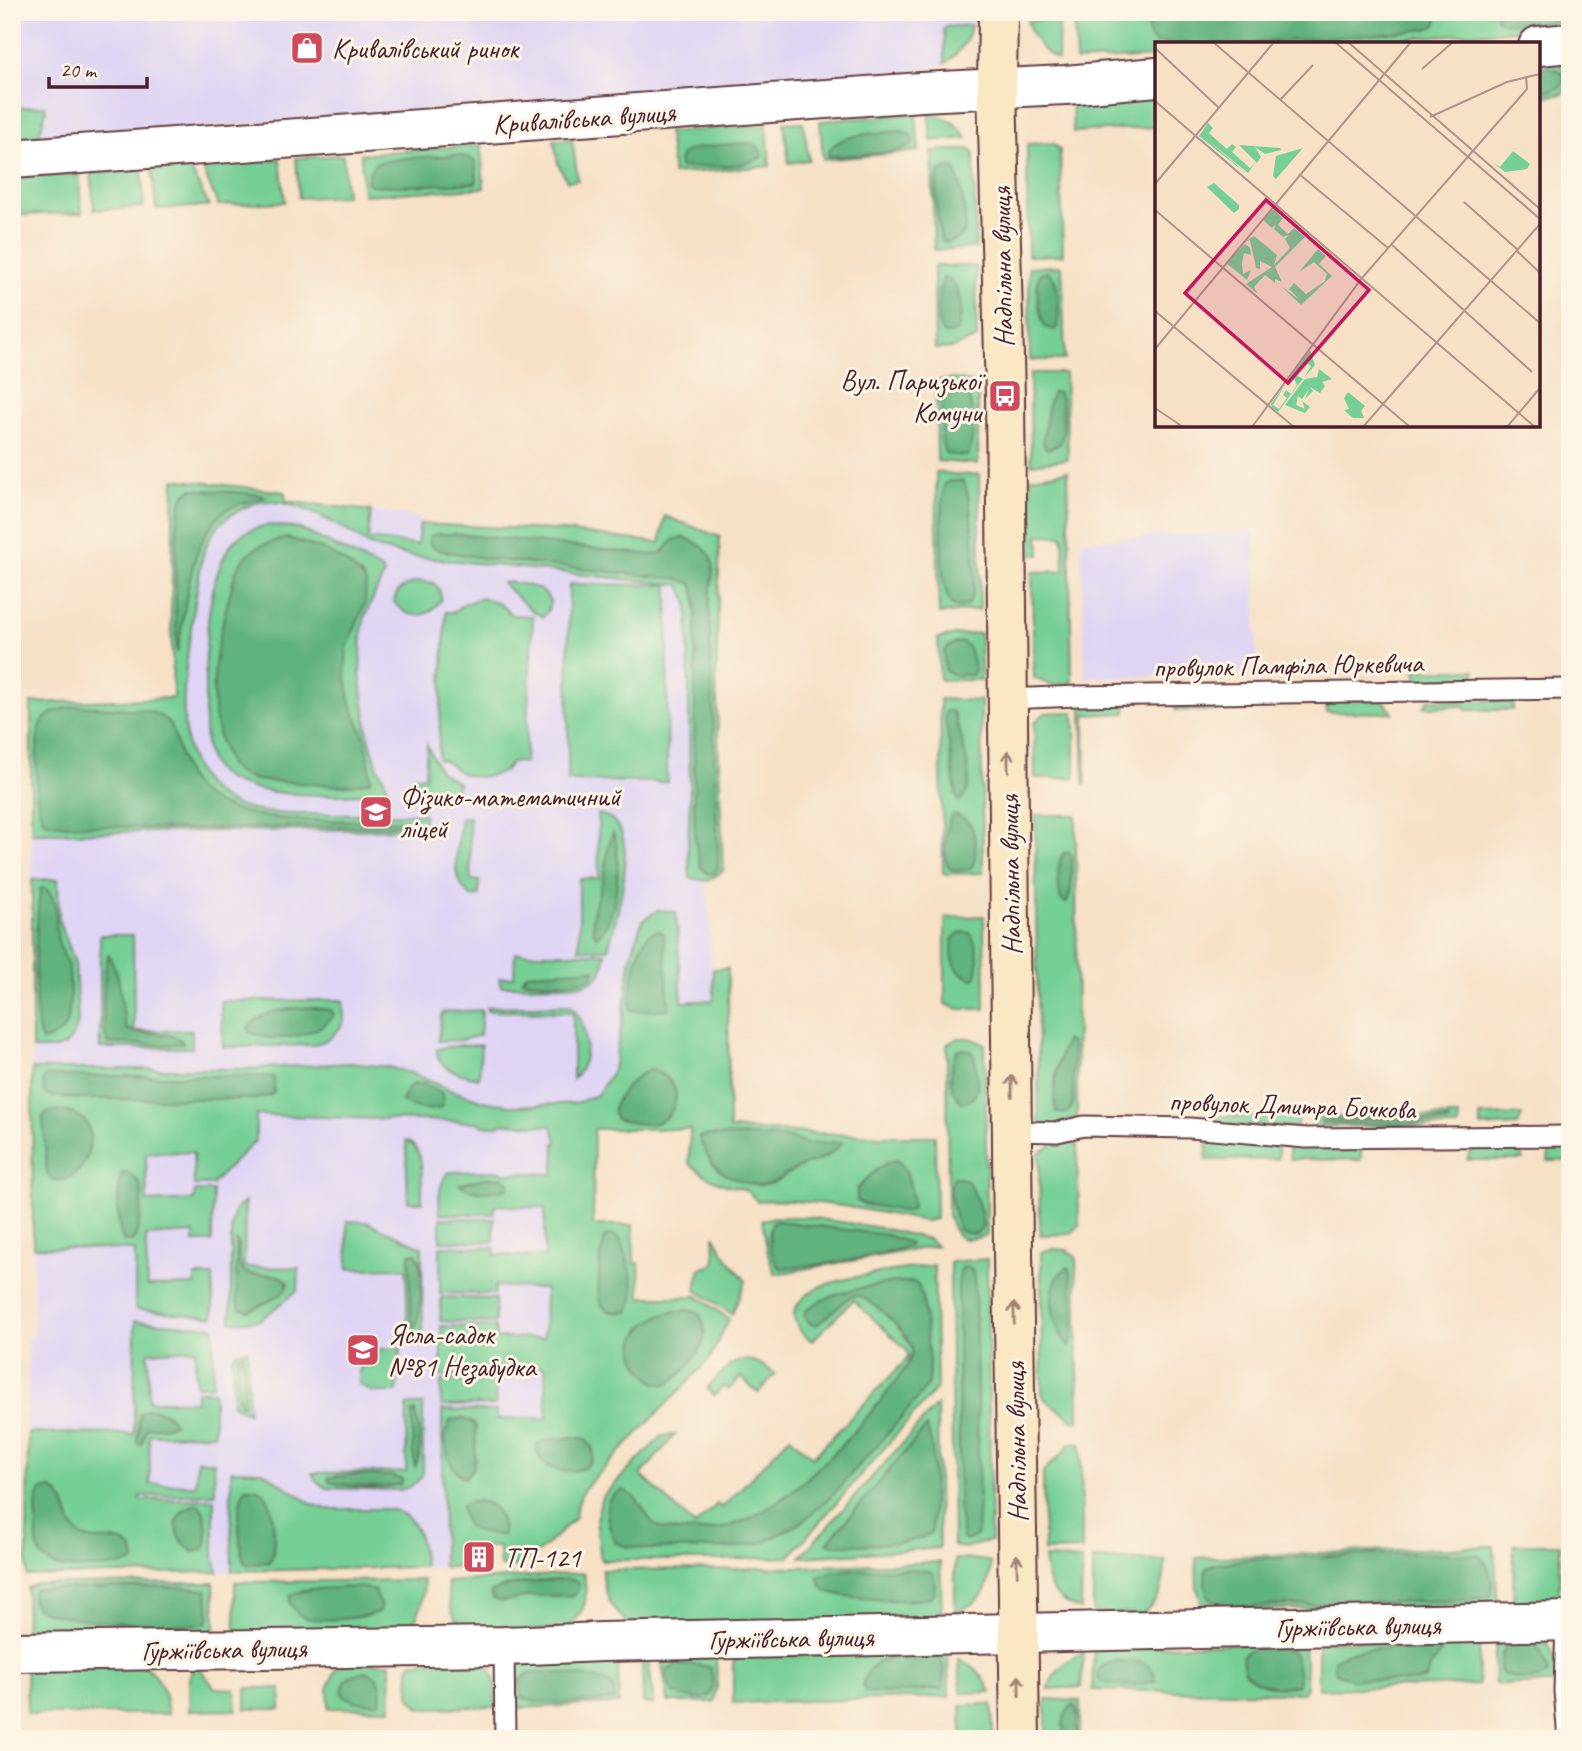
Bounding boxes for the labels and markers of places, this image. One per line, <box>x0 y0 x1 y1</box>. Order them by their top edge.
shop icon: Кривалівський ринок <box>288 29 326 67</box>
place label: Кривалівський ринок <box>332 31 520 66</box>
place label: Вул. Паризької Комуни <box>841 363 986 430</box>
bus stop icon: Вул. Паризької Комуни <box>986 377 1024 415</box>
place label: Фізико-математичний ліцей <box>400 779 622 846</box>
school or university icon: Фізико-математичний ліцей <box>357 793 395 831</box>
place label: Ясла-садок №81 Незабудка <box>388 1317 537 1385</box>
school or university icon: Ясла-садок №81 Незабудка <box>344 1331 382 1369</box>
building icon: ТП-121 <box>460 1538 498 1576</box>
place label: ТП-121 <box>504 1540 582 1575</box>

